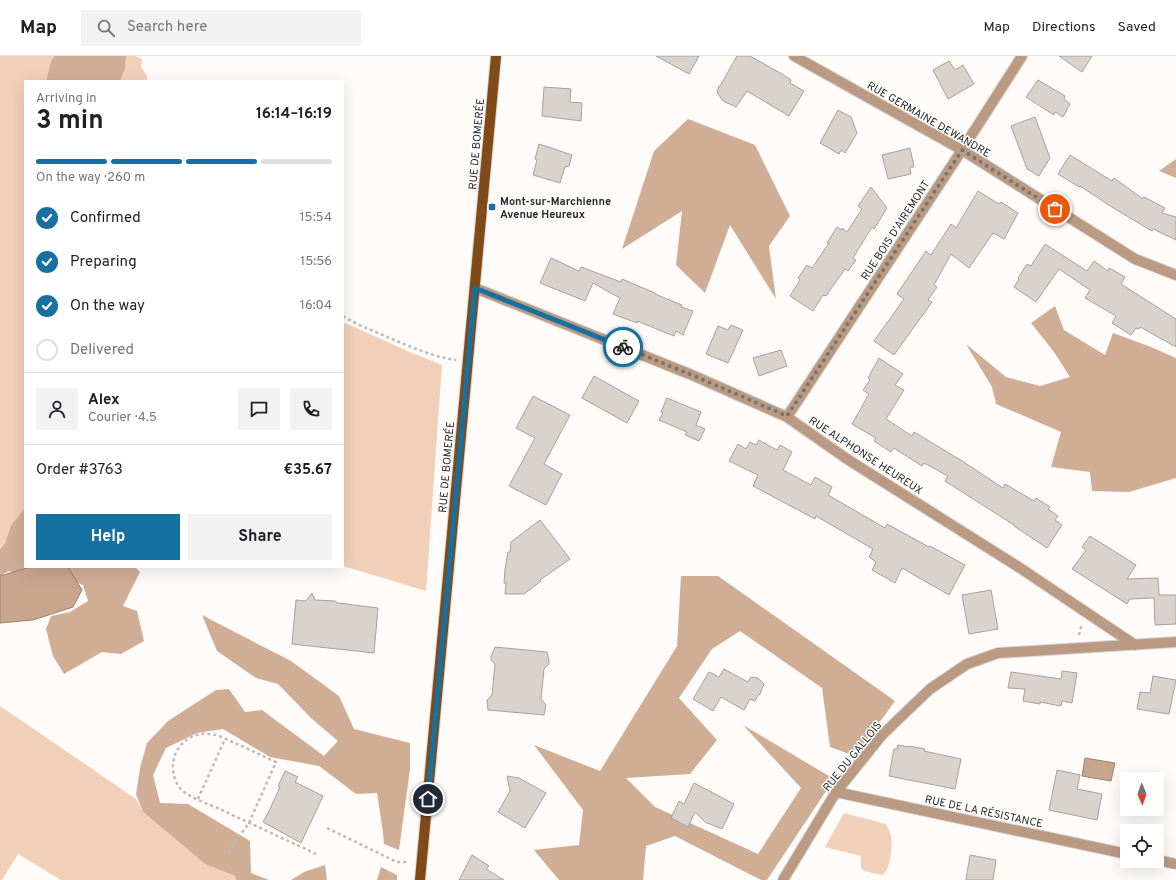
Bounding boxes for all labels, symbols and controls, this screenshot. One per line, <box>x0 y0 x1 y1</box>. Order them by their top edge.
search box <box>81 10 361 46</box>
text: Map <box>20 16 57 40</box>
icon: search <box>95 17 117 39</box>
text: Search here <box>127 18 207 37</box>
text: Map <box>984 19 1010 36</box>
text: Directions <box>1032 19 1096 36</box>
text: Saved <box>1118 19 1156 36</box>
street label: RUE GERMAINE DEWANDRE <box>864 79 993 161</box>
text: Arriving in <box>36 91 97 107</box>
street label: RUE DE BOMERÉE <box>465 98 488 190</box>
text: 3 min <box>36 105 104 138</box>
text: 16:14–16:19 <box>256 105 332 124</box>
text: On the way · 260 m <box>36 170 145 186</box>
street label: RUE BOIS D'AIREMONT <box>858 178 933 283</box>
pin <box>1038 192 1072 226</box>
place label: Mont-sur-Marchienne Avenue Heureux <box>500 195 611 222</box>
icon: bag <box>1044 198 1066 220</box>
marker: Mont-sur-Marchienne Avenue Heureux <box>487 202 497 212</box>
icon: check <box>36 207 58 229</box>
text: Confirmed <box>70 209 141 228</box>
text: 15:54 <box>300 210 332 226</box>
icon: check <box>36 251 58 273</box>
text: Preparing <box>70 253 137 272</box>
text: 15:56 <box>300 254 332 270</box>
icon: check <box>36 295 58 317</box>
text: On the way <box>70 297 145 316</box>
text: 16:04 <box>300 298 332 314</box>
courier <box>603 327 643 367</box>
icon: bike <box>612 336 634 358</box>
text: Delivered <box>70 341 134 360</box>
button: person <box>36 388 78 430</box>
button: chat <box>238 388 280 430</box>
button: phone <box>290 388 332 430</box>
text: Alex <box>88 391 120 410</box>
text: Courier · 4.5 <box>88 410 157 426</box>
street label: RUE ALPHONSE HEUREUX <box>806 414 925 498</box>
street label: RUE DE BOMERÉE <box>435 421 458 513</box>
text: Order #3763 <box>36 461 123 480</box>
text: €35.67 <box>283 461 332 480</box>
button: Help <box>36 514 180 560</box>
button: Share <box>188 514 332 560</box>
street label: RUE DU GALLOIS <box>820 719 885 795</box>
north arrow <box>1120 772 1164 816</box>
map controls <box>1120 772 1164 868</box>
pin <box>411 782 445 816</box>
icon: home <box>417 788 439 810</box>
street label: RUE DE LA RÉSISTANCE <box>924 792 1044 831</box>
button: locate <box>1120 824 1164 868</box>

